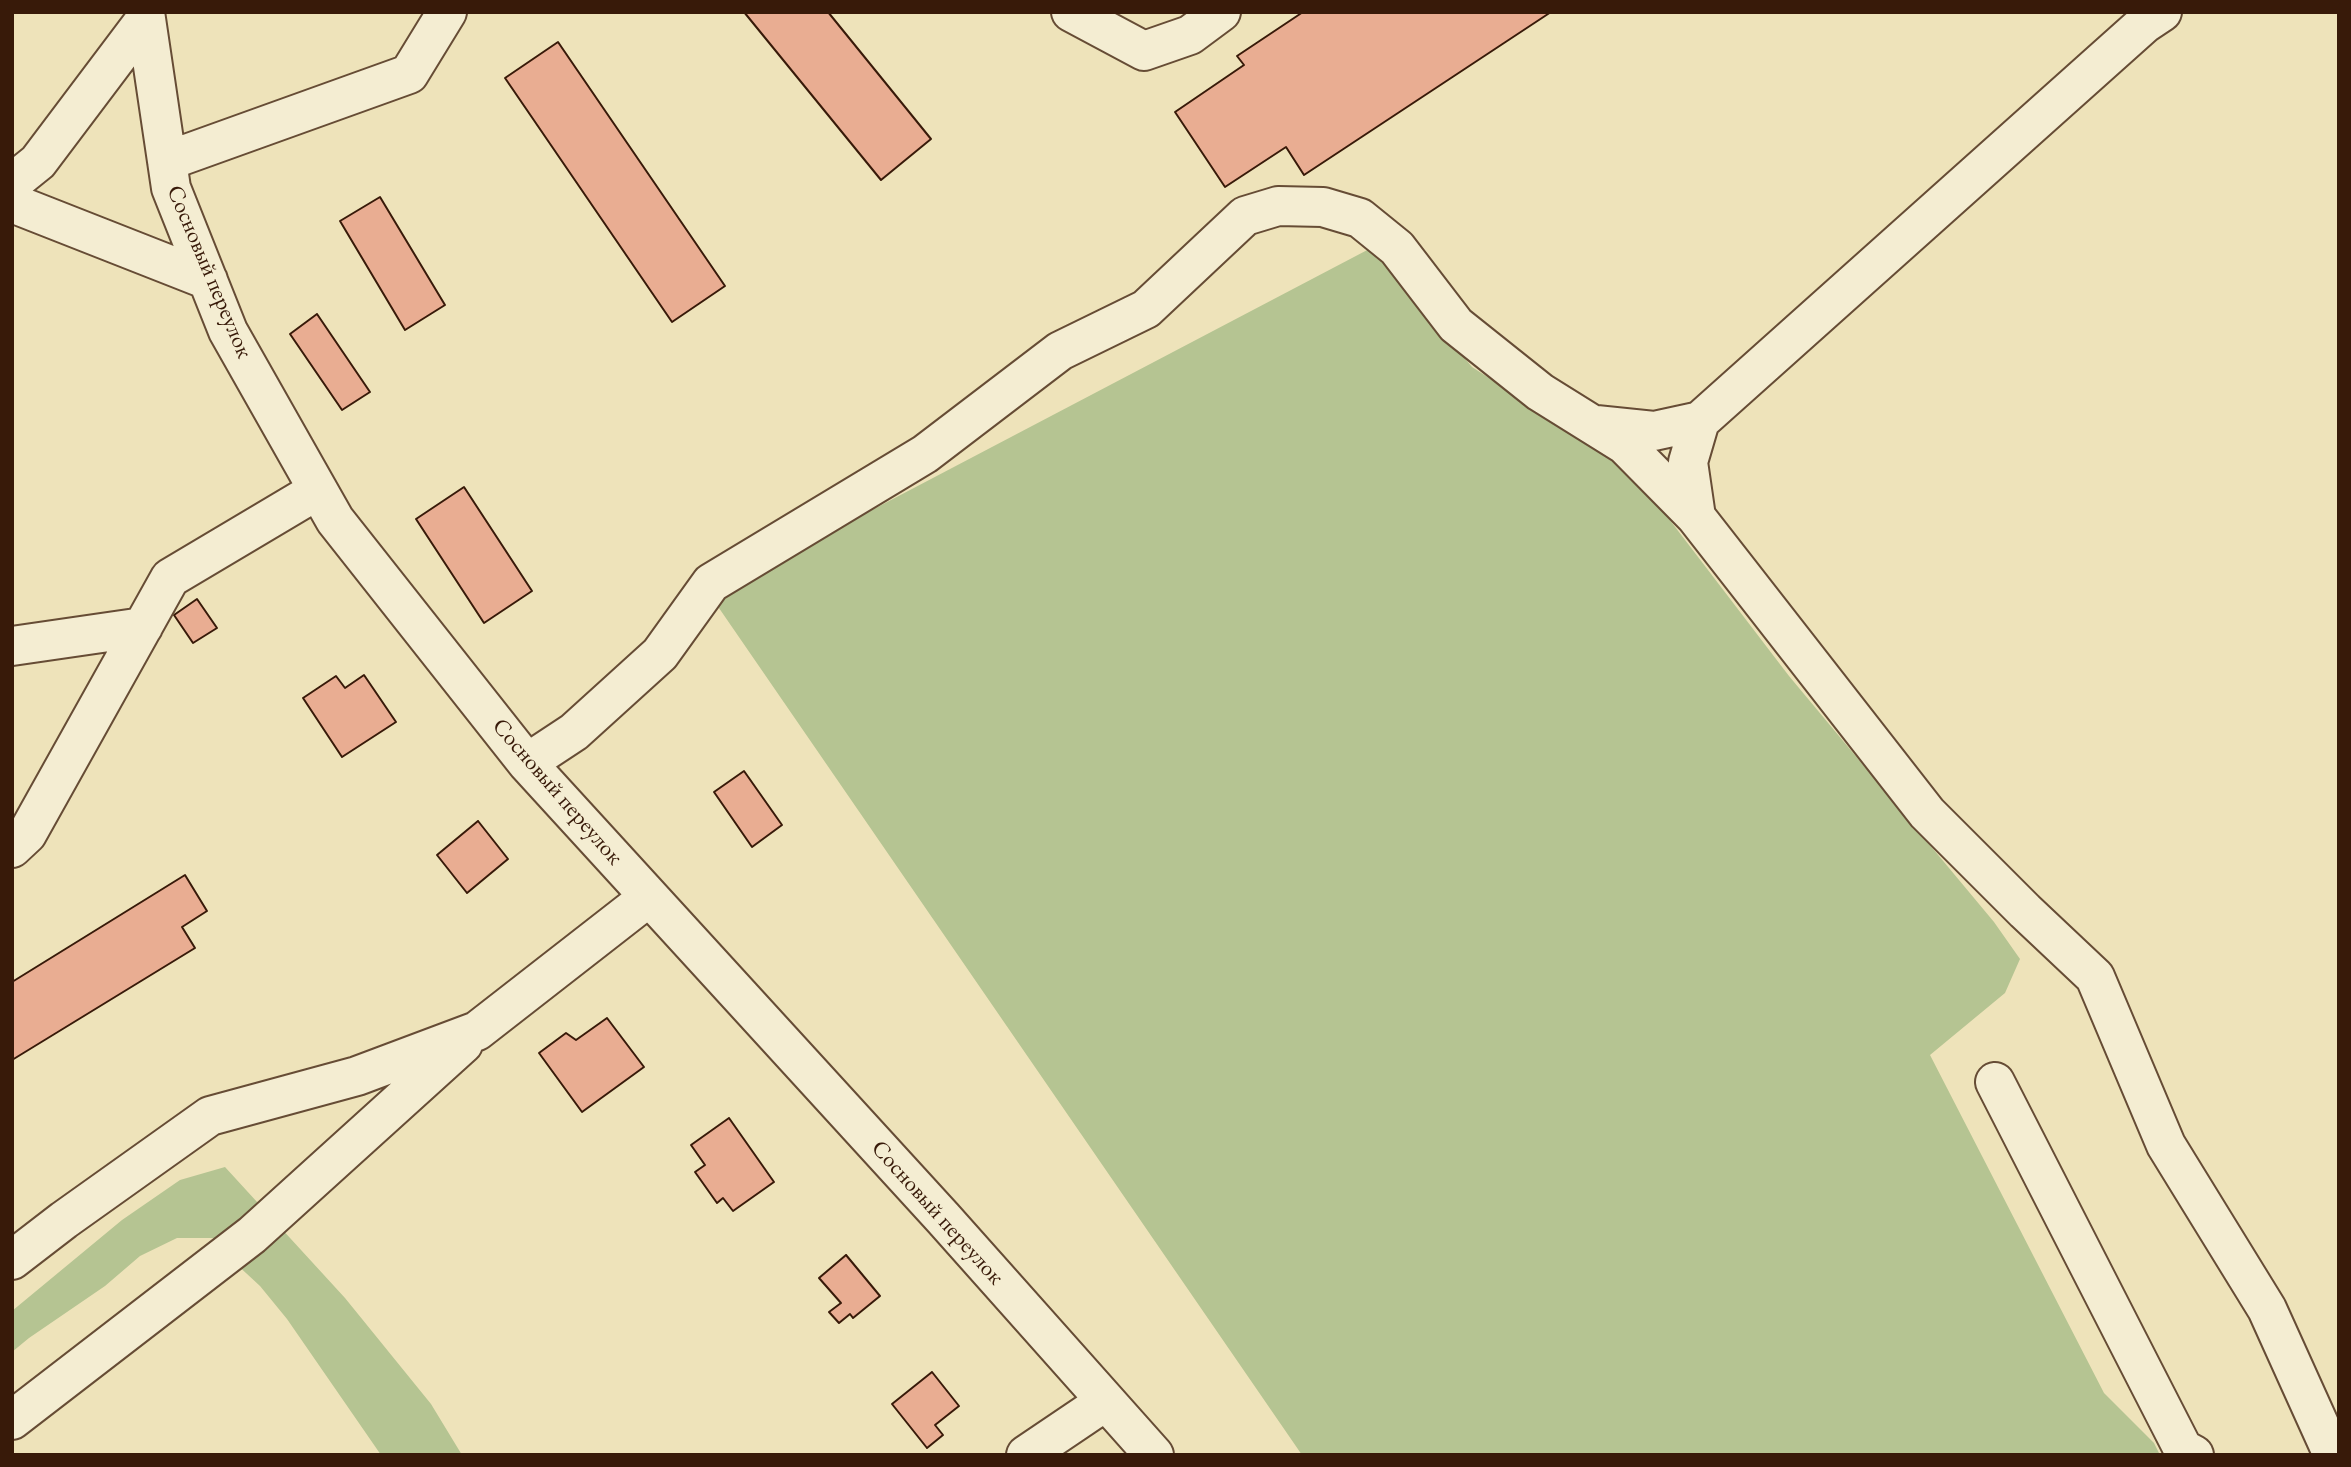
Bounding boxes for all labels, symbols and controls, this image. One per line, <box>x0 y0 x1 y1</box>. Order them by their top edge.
street label: Сосновый переулок <box>160 181 258 363</box>
street label: Сосновый переулок <box>486 713 628 871</box>
street label: Сосновый переулок <box>865 1135 1009 1291</box>

